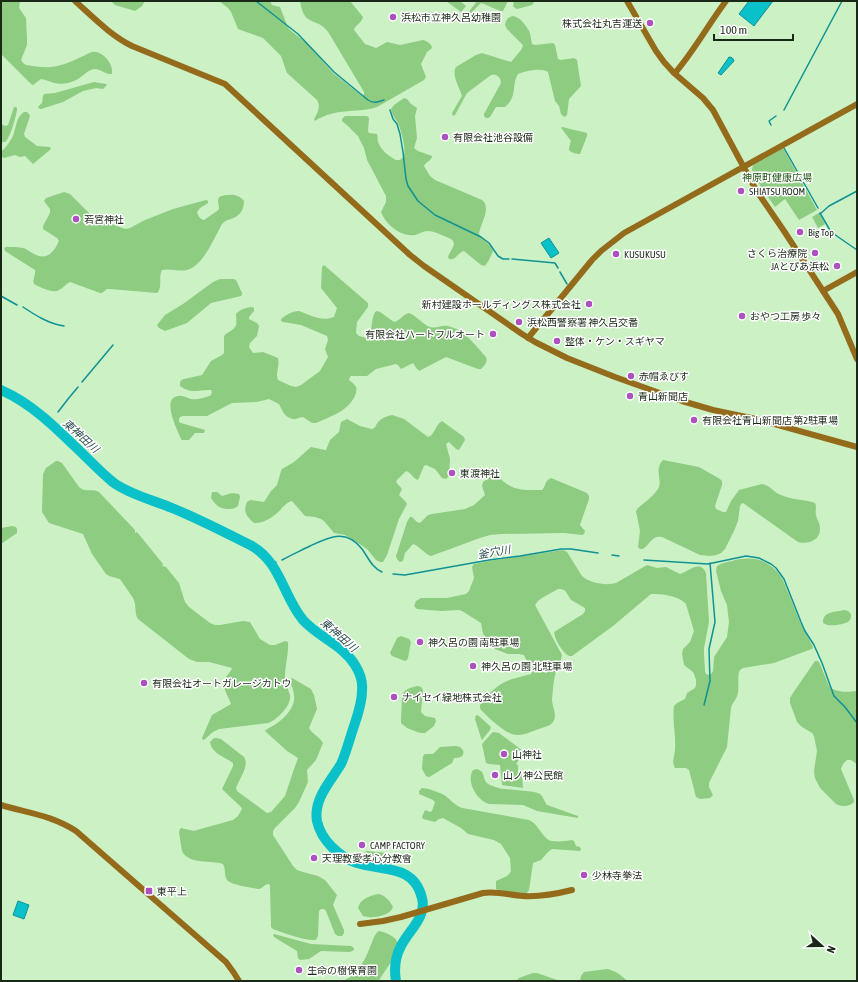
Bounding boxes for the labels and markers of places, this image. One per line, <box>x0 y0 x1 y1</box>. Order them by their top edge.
marker: 浜松市立神久呂幼稚園 <box>388 12 398 22</box>
place label: 浜松市立神久呂幼稚園 <box>401 12 501 23</box>
place label: 株式会社丸吉運送 <box>562 18 642 29</box>
marker: 株式会社丸吉運送 <box>645 18 655 28</box>
marker: 有限会社池谷設備 <box>440 132 450 142</box>
place label: 有限会社池谷設備 <box>453 132 533 143</box>
marker: SHIATSU ROOM <box>736 186 746 196</box>
place label: SHIATSU ROOM <box>749 186 805 197</box>
marker: 若宮神社 <box>71 214 81 224</box>
place label: 若宮神社 <box>84 214 124 225</box>
marker: Big Top <box>795 227 805 237</box>
place label: Big Top <box>808 227 834 238</box>
place label: さくら治療院 <box>747 248 807 259</box>
marker: さくら治療院 <box>810 248 820 258</box>
marker: KUSUKUSU <box>611 249 621 259</box>
place label: KUSUKUSU <box>624 249 666 260</box>
place label: JAとぴあ浜松 <box>771 261 829 272</box>
marker: JAとぴあ浜松 <box>832 261 842 271</box>
place label: 新村建設ホールディングス株式会社 <box>422 299 581 310</box>
marker: 新村建設ホールディングス株式会社 <box>584 299 594 309</box>
marker: おやつ工房 歩々 <box>737 311 747 321</box>
place label: おやつ工房 歩々 <box>750 311 821 322</box>
marker: 浜松西警察署 神久呂交番 <box>514 317 524 327</box>
place label: 浜松西警察署 神久呂交番 <box>527 317 638 328</box>
place label: 有限会社ハートフルオート <box>365 329 485 340</box>
marker: 有限会社ハートフルオート <box>488 329 498 339</box>
marker: 整体・ケン・スギヤマ <box>552 336 562 346</box>
place label: 整体・ケン・スギヤマ <box>565 336 665 347</box>
marker: 赤帽ゑびす <box>626 371 636 381</box>
place label: 赤帽ゑびす <box>639 371 689 382</box>
marker: 青山新聞店 <box>625 391 635 401</box>
place label: 青山新聞店 <box>638 391 688 402</box>
marker: 有限会社青山新聞店 第2駐車場 <box>689 415 699 425</box>
place label: 有限会社青山新聞店 第2駐車場 <box>702 415 838 426</box>
marker: 東渡神社 <box>447 468 457 478</box>
place label: 東渡神社 <box>460 468 500 479</box>
marker: 神久呂の園 南駐車場 <box>415 637 425 647</box>
place label: 神久呂の園 南駐車場 <box>428 637 519 648</box>
marker: 神久呂の園 北駐車場 <box>468 661 478 671</box>
place label: 神久呂の園 北駐車場 <box>481 661 572 672</box>
marker: 有限会社オートガレージカトウ <box>139 678 149 688</box>
place label: 有限会社オートガレージカトウ <box>152 678 292 689</box>
marker: ナイセイ緑地株式会社 <box>389 692 399 702</box>
place label: ナイセイ緑地株式会社 <box>402 692 502 703</box>
marker: 山神社 <box>499 749 509 759</box>
place label: 山神社 <box>512 749 542 760</box>
marker: 山ノ神公民館 <box>490 770 500 780</box>
place label: 山ノ神公民館 <box>503 770 563 781</box>
marker: CAMP FACTORY <box>357 840 367 850</box>
place label: CAMP FACTORY <box>370 840 426 851</box>
marker: 天理教愛孝心分教會 <box>309 853 319 863</box>
place label: 天理教愛孝心分教會 <box>322 853 412 864</box>
marker: 少林寺拳法 <box>579 870 589 880</box>
place label: 少林寺拳法 <box>592 870 642 881</box>
marker: 東平上 <box>144 886 154 896</box>
place label: 東平上 <box>157 886 187 897</box>
marker: 生命の樹保育園 <box>294 965 304 975</box>
place label: 生命の樹保育園 <box>307 965 377 976</box>

